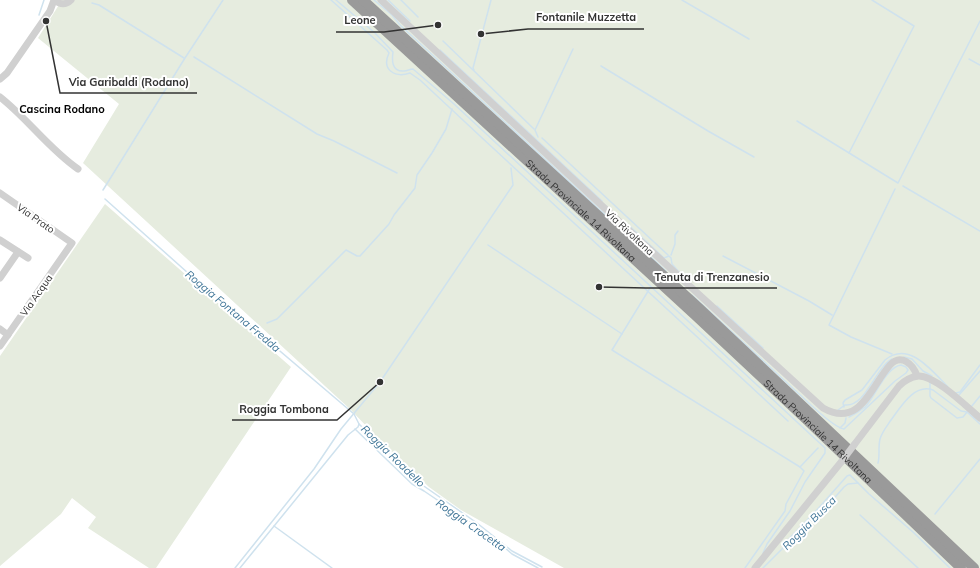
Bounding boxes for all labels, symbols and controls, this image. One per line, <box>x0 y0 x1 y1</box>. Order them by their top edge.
callout: Fontanile Muzzetta <box>528 6 644 29</box>
callout: Leone <box>336 9 384 32</box>
text: Fontanile Muzzetta <box>536 10 636 24</box>
text: Leone <box>344 13 376 27</box>
callout: Via Garibaldi (Rodano) <box>60 70 197 93</box>
text: Via Garibaldi (Rodano) <box>68 75 189 89</box>
district label: Cascina Rodano <box>19 102 105 116</box>
street label: Strada Provinciale 14 Rivoltana <box>523 157 639 265</box>
street label: Via Prato <box>14 201 57 236</box>
street label: Via Rivoltana <box>603 206 657 258</box>
callout: Tenuta di Trenzanesio <box>646 265 777 288</box>
water label: Roggia Fontana Fredda <box>183 267 284 355</box>
text: Tenuta di Trenzanesio <box>655 270 770 284</box>
street label: Via Acqua <box>17 272 55 319</box>
street label: Strada Provinciale 14 Rivoltana <box>761 377 875 486</box>
callout: Roggia Tombona <box>232 397 337 420</box>
text: Roggia Tombona <box>239 402 329 416</box>
water label: Roggia Roadello <box>358 422 428 490</box>
water label: Roggia Busca <box>779 493 839 553</box>
water label: Roggia Crocetta <box>433 496 509 555</box>

